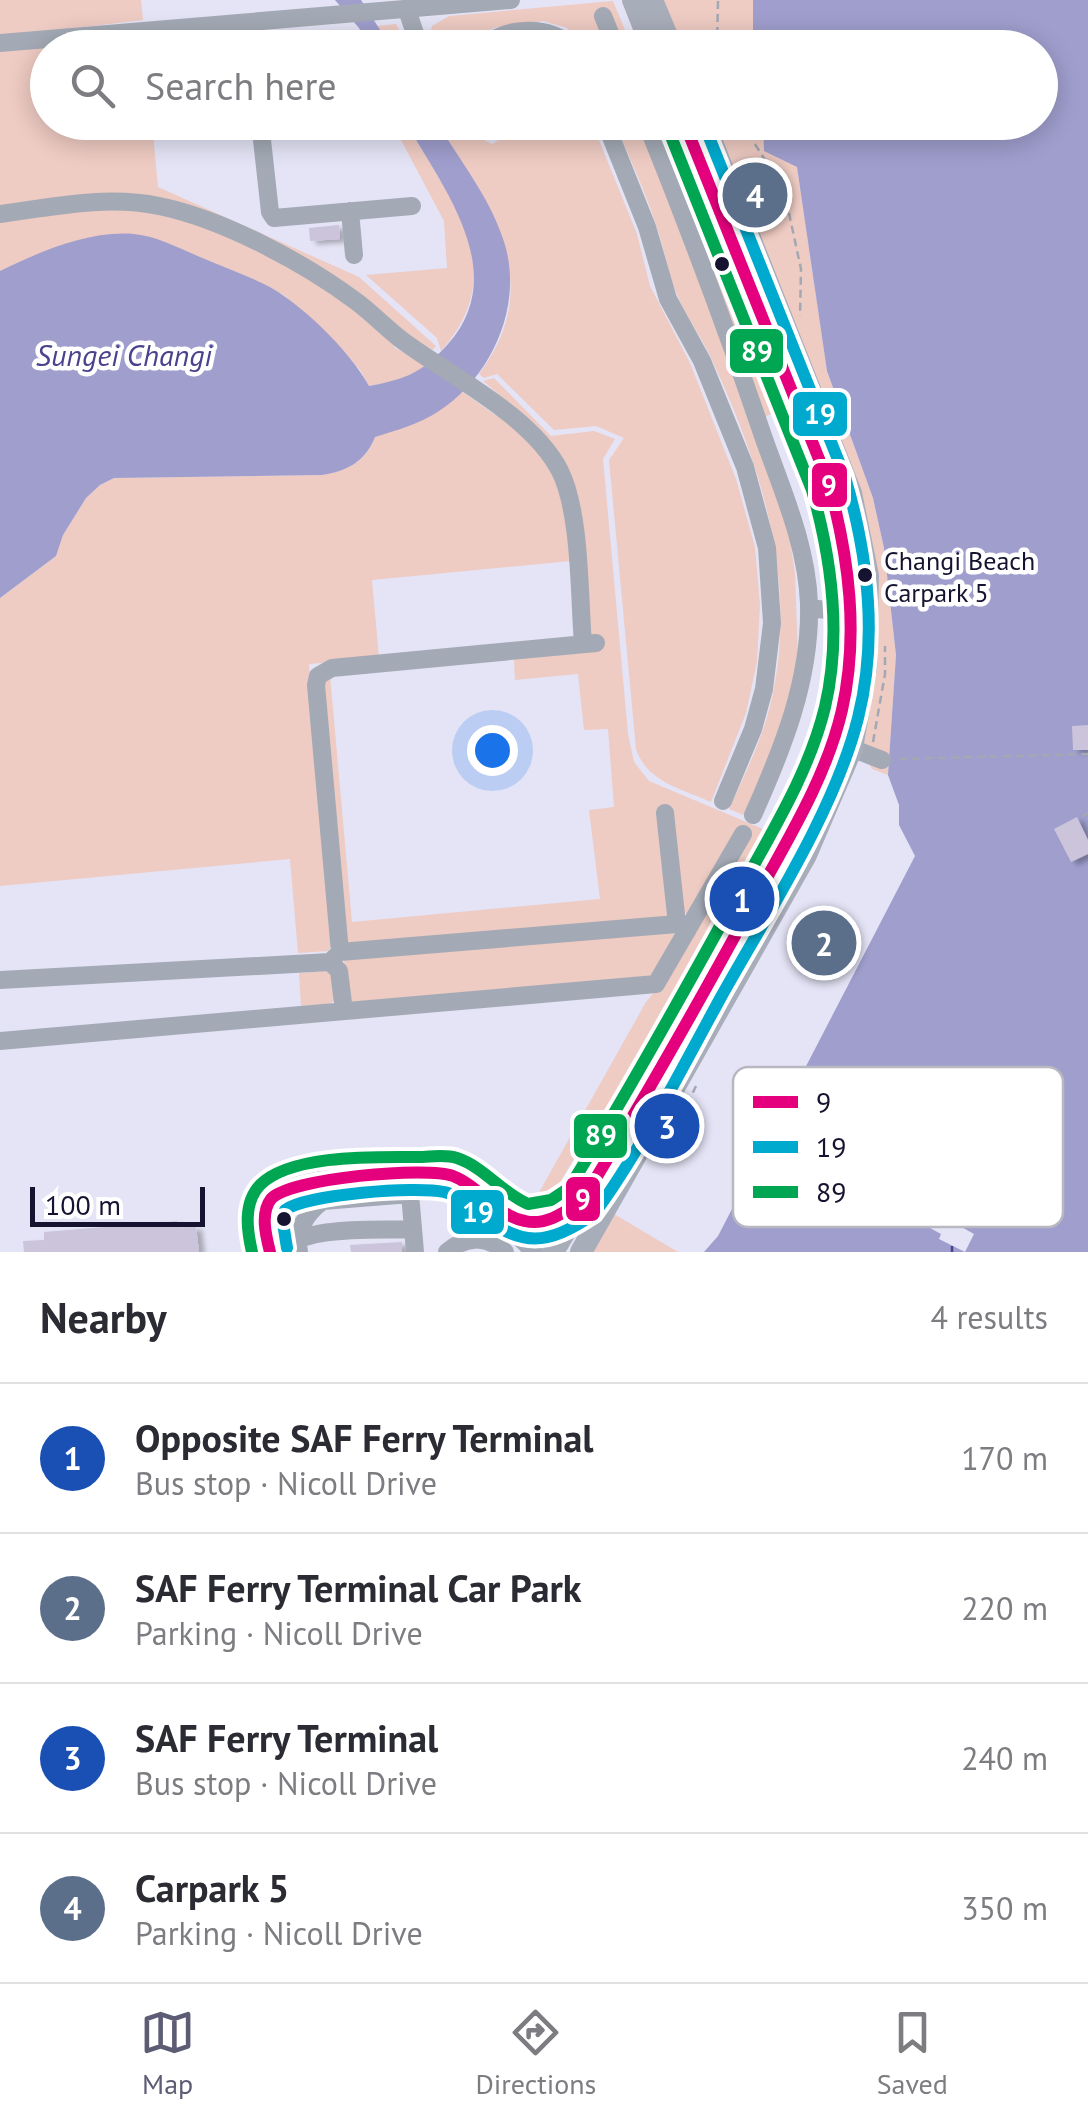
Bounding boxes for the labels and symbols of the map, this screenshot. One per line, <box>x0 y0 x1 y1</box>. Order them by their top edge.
pin: 4 <box>722 158 788 232</box>
unlabelled marker <box>712 254 732 274</box>
line badge: 89 <box>728 327 785 375</box>
text: 89 <box>741 332 773 369</box>
water label: Sungei Changi <box>36 335 213 374</box>
line badge: 19 <box>791 390 849 438</box>
text: 19 <box>804 395 836 432</box>
line badge: 9 <box>810 461 849 509</box>
text: 9 <box>821 466 837 503</box>
place label: Changi Beach Carpark 5 <box>884 544 1035 609</box>
marker: Changi Beach Carpark 5 <box>855 565 875 585</box>
your location <box>467 725 518 776</box>
pin: 1 <box>710 862 774 936</box>
pin: 2 <box>792 906 856 980</box>
legend <box>733 1067 1063 1227</box>
text: 9 <box>816 1083 831 1120</box>
pin: 3 <box>634 1088 700 1164</box>
line badge: 89 <box>572 1112 629 1160</box>
text: 89 <box>585 1116 617 1153</box>
text: 19 <box>816 1128 847 1165</box>
text: 89 <box>816 1173 847 1210</box>
line badge: 9 <box>564 1175 602 1223</box>
text: 9 <box>575 1180 591 1217</box>
scale bar <box>30 1182 205 1226</box>
line badge: 19 <box>449 1188 506 1236</box>
text: 19 <box>462 1193 494 1230</box>
unlabelled marker <box>274 1209 294 1229</box>

